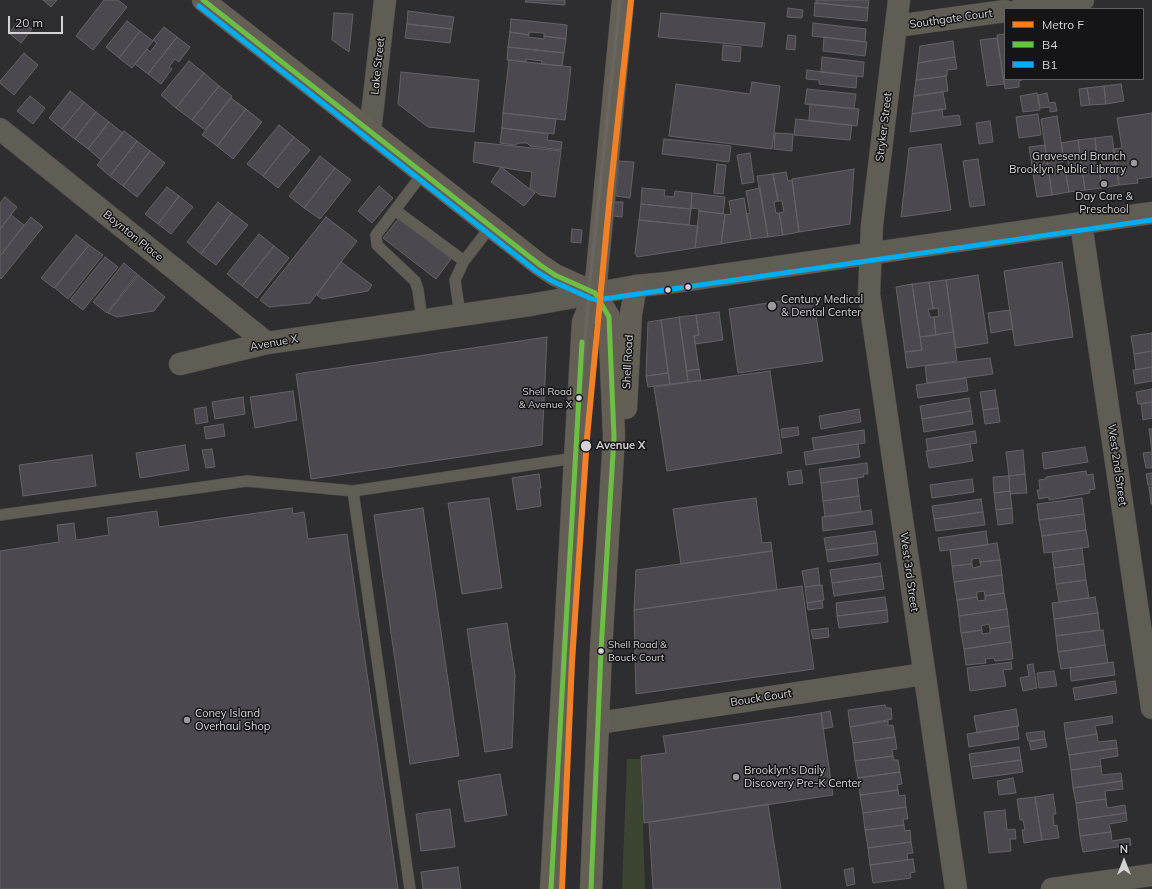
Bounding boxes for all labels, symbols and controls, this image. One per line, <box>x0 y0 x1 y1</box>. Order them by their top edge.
street label: Southgate Court <box>909 7 993 31</box>
scale bar <box>10 8 65 34</box>
legend <box>1004 8 1144 80</box>
text: 20 m <box>15 15 43 30</box>
text: Metro F <box>1042 17 1084 32</box>
street label: Lake Street <box>368 37 388 95</box>
text: B4 <box>1042 37 1057 52</box>
text: B1 <box>1042 57 1057 72</box>
street label: Stryker Street <box>873 92 895 162</box>
place label: Gravesend Branch Brooklyn Public Library <box>1009 150 1126 176</box>
marker: Gravesend Branch Brooklyn Public Library <box>1129 158 1139 168</box>
marker: Day Care & Preschool <box>1099 179 1109 189</box>
place label: Day Care & Preschool <box>1075 190 1133 216</box>
street label: Boynton Place <box>100 208 166 264</box>
unlabelled marker <box>683 282 693 292</box>
unlabelled marker <box>663 285 673 295</box>
place label: Century Medical & Dental Center <box>781 293 863 319</box>
marker: Century Medical & Dental Center <box>766 300 778 312</box>
street label: Avenue X <box>249 332 299 354</box>
street label: Shell Road <box>620 335 636 389</box>
place label: Shell Road & Avenue X <box>519 386 572 410</box>
marker: Shell Road & Avenue X <box>574 393 584 403</box>
street label: West 2nd Street <box>1105 423 1129 507</box>
marker: Avenue X <box>579 439 593 453</box>
place label: Avenue X <box>596 439 645 453</box>
street label: West 3rd Street <box>897 531 921 613</box>
place label: Shell Road & Bouck Court <box>608 639 667 662</box>
marker: Shell Road & Bouck Court <box>596 646 606 656</box>
street label: Bouck Court <box>729 687 793 709</box>
place label: Coney Island Overhaul Shop <box>195 707 270 733</box>
marker: Coney Island Overhaul Shop <box>182 715 192 725</box>
place label: Brooklyn's Daily Discovery Pre-K Center <box>744 764 862 790</box>
marker: Brooklyn's Daily Discovery Pre-K Center <box>731 772 741 782</box>
north arrow <box>1104 841 1144 881</box>
text: N <box>1120 842 1128 856</box>

